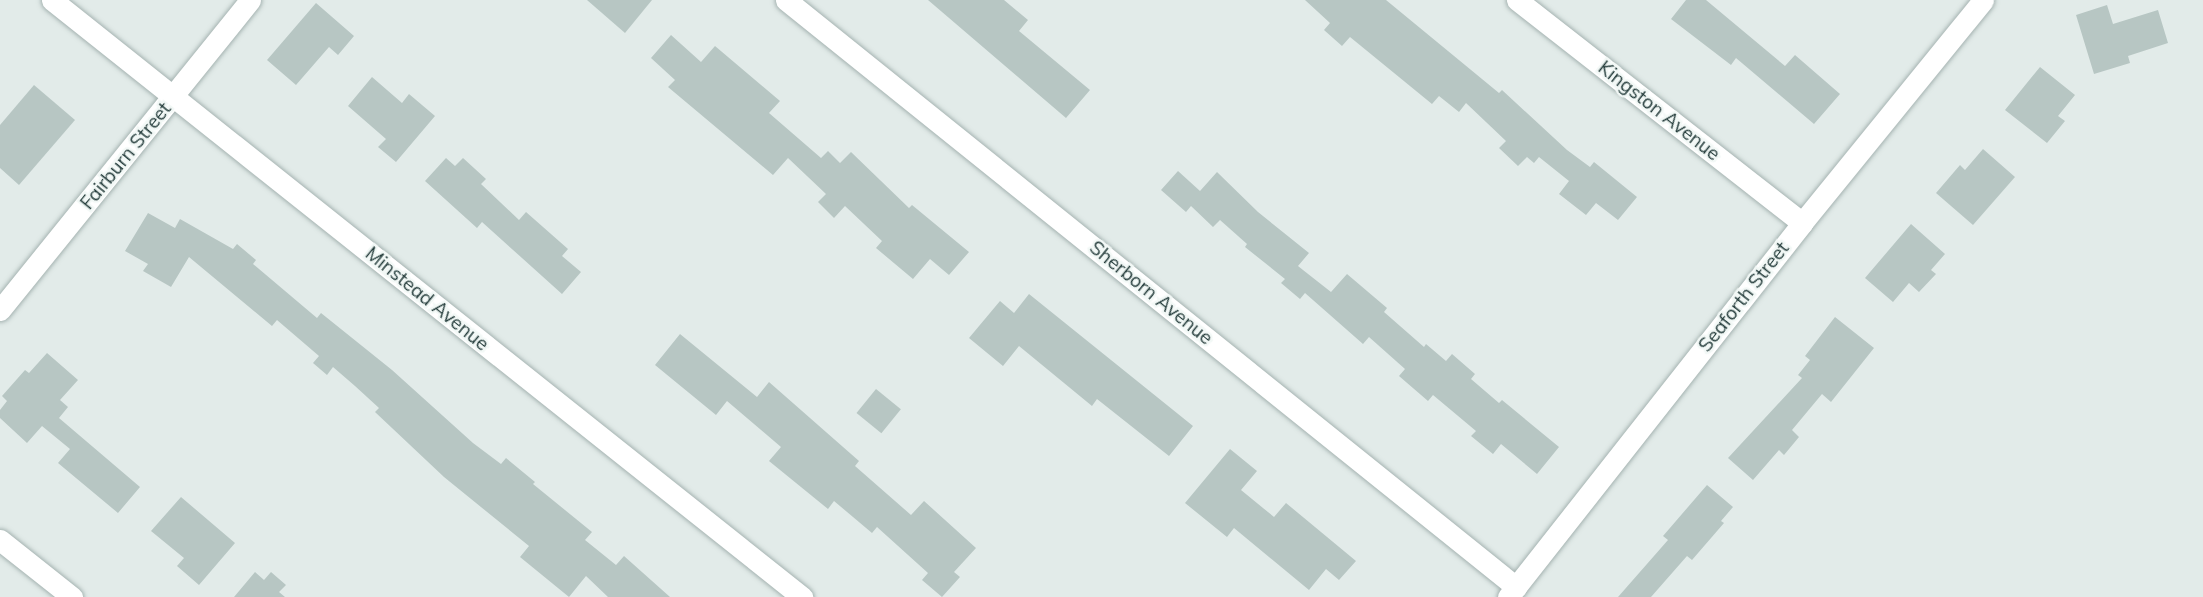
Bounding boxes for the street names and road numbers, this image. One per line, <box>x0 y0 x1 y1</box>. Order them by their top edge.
street label: Kingston Avenue <box>1594 56 1724 166</box>
street label: Fairburn Street <box>76 98 176 214</box>
street label: Sherborn Avenue <box>1085 236 1217 350</box>
street label: Seaforth Street <box>1694 237 1794 357</box>
street label: Minstead Avenue <box>361 242 493 356</box>

